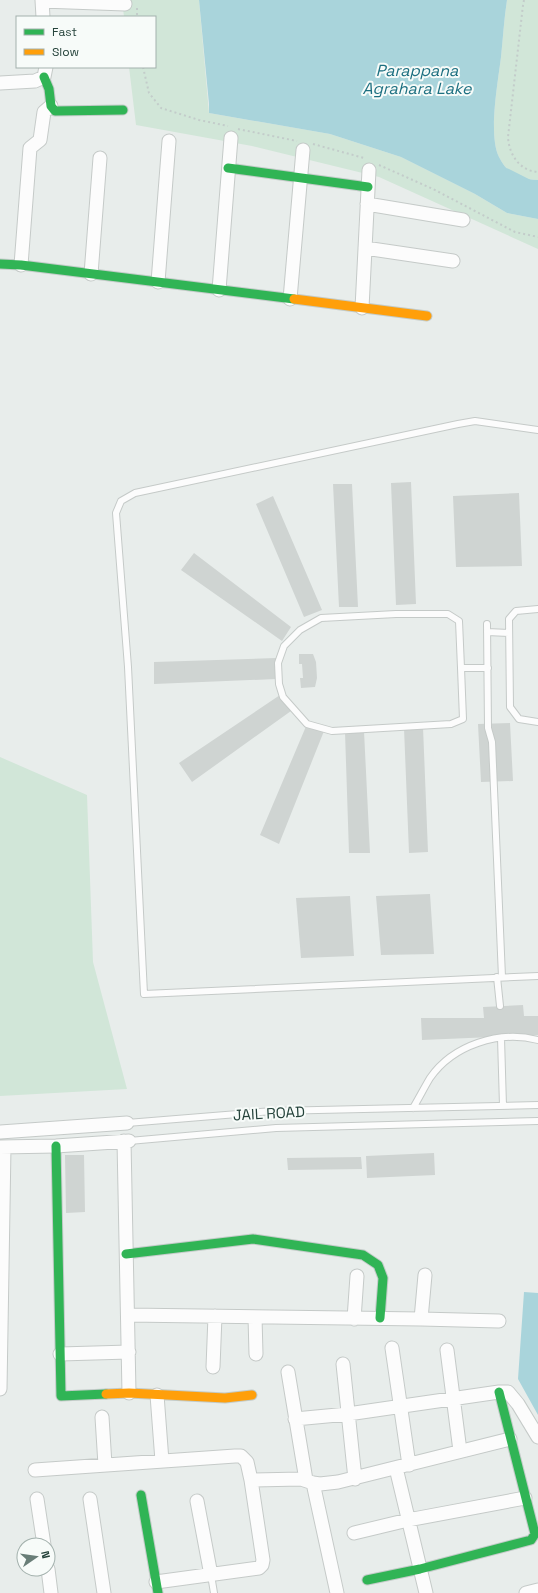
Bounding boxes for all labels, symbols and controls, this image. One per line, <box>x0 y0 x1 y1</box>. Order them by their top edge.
legend <box>16 16 156 68</box>
text: Fast <box>52 24 77 40</box>
text: Slow <box>52 44 79 60</box>
water label: Parappana Agrahara Lake <box>363 60 472 99</box>
street label: JAIL ROAD <box>233 1102 305 1124</box>
north arrow <box>16 1537 56 1577</box>
text: N <box>38 1550 53 1560</box>

